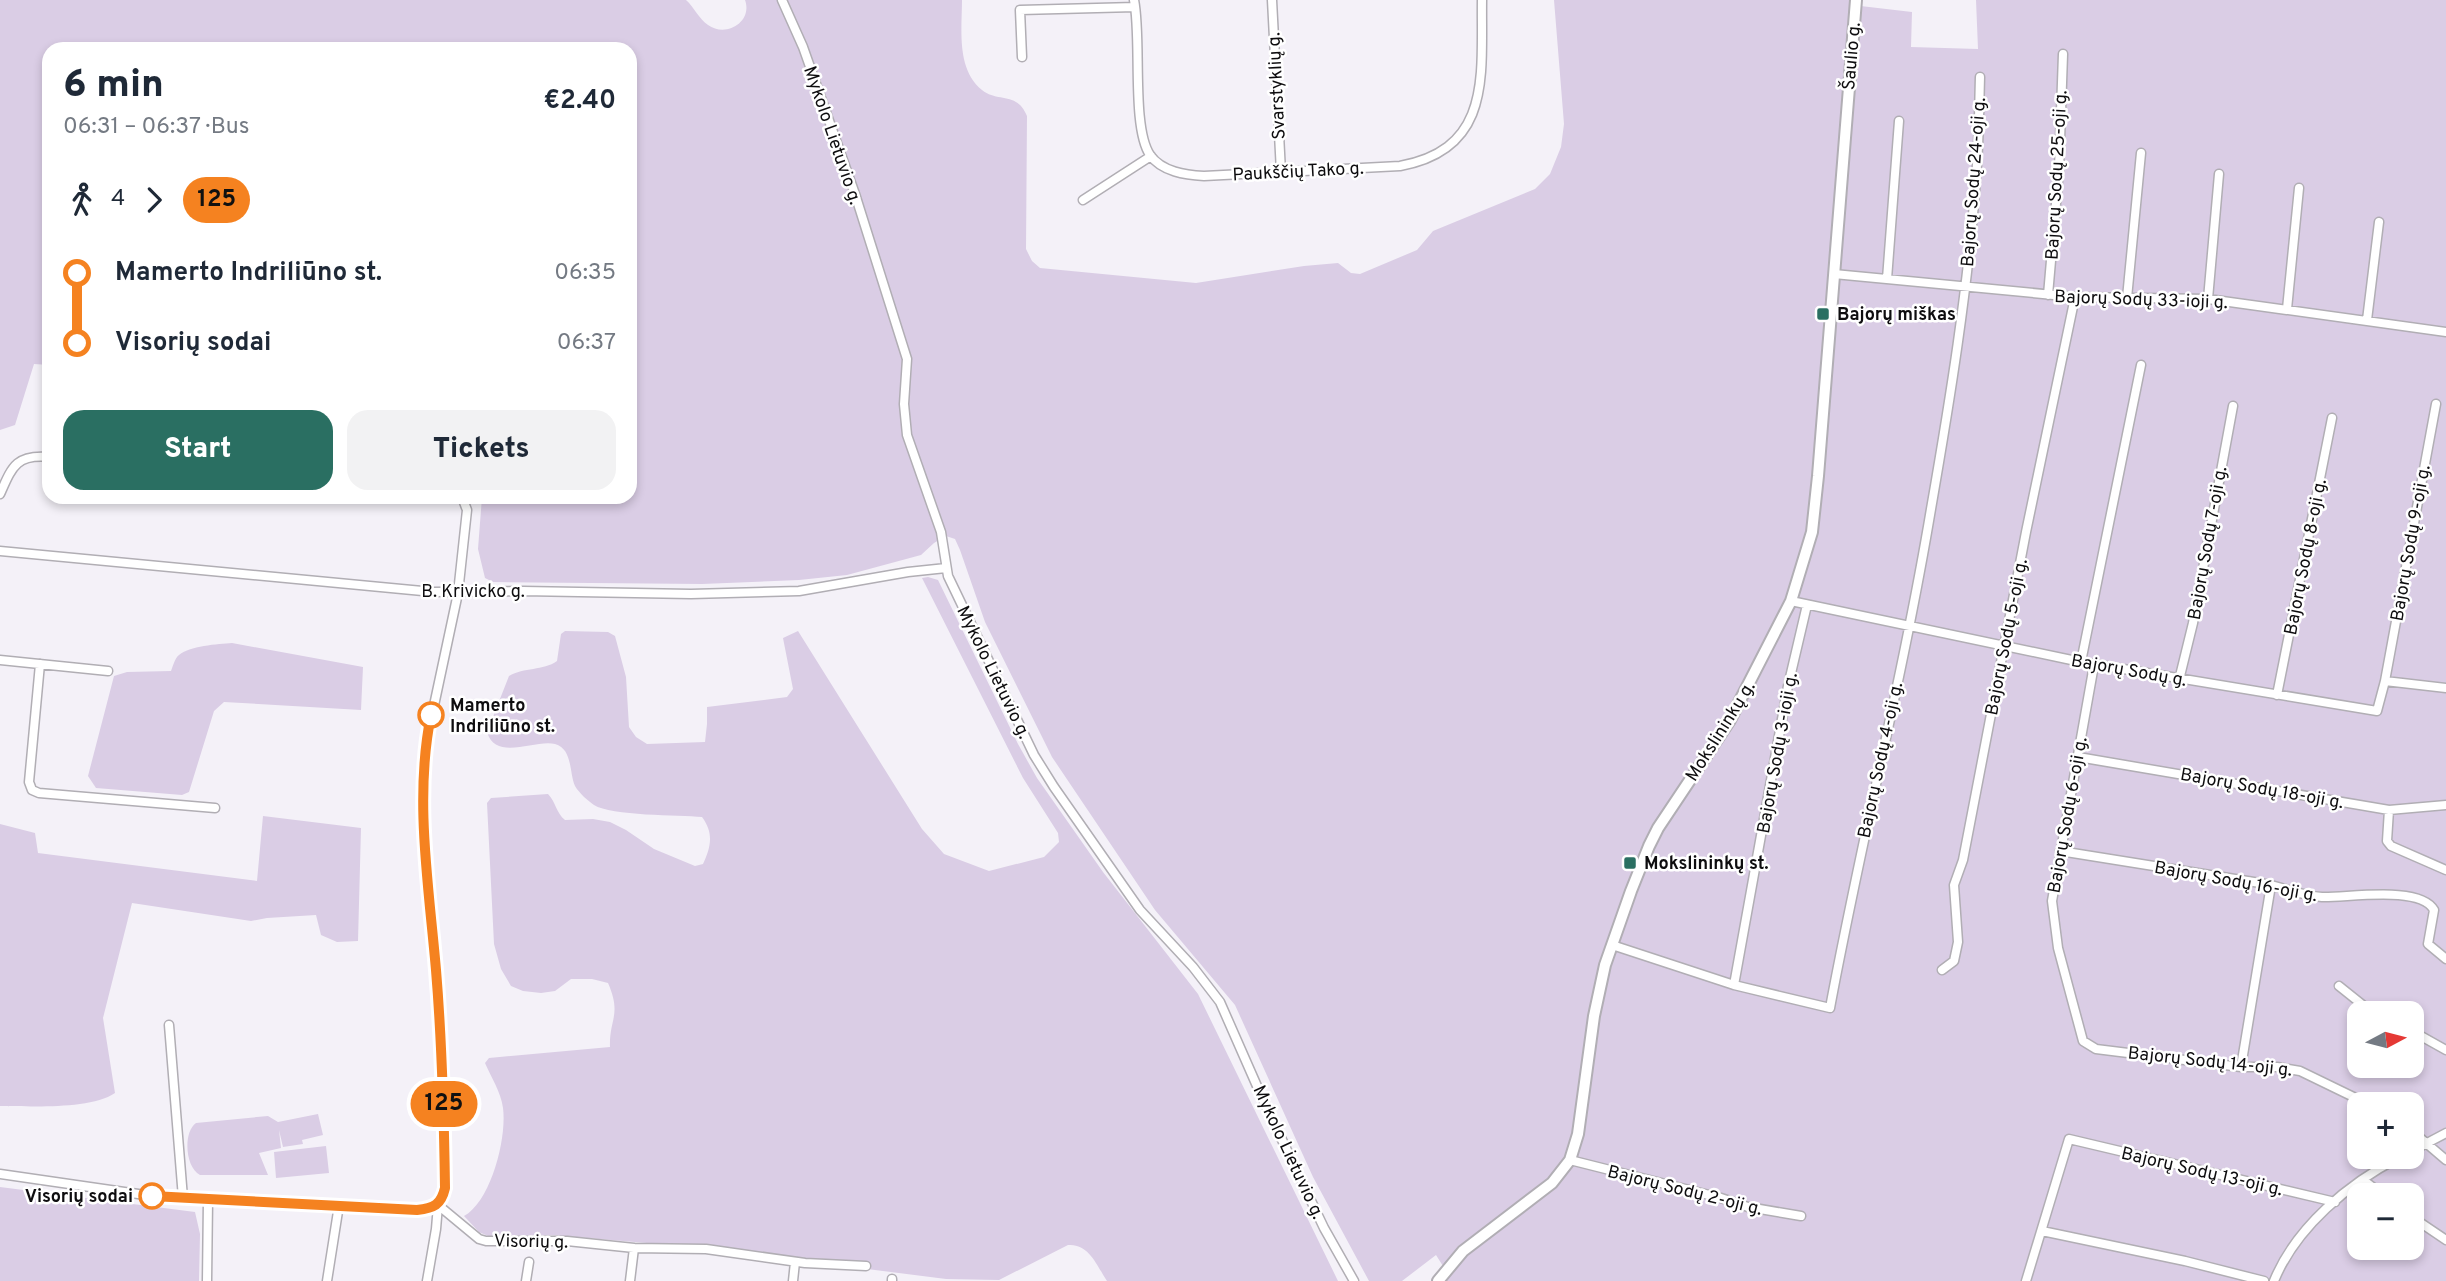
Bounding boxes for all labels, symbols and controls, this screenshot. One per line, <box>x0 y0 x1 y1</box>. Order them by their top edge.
street label: Šaulio g. <box>1836 21 1867 91</box>
street label: Svarstyklių g. <box>1263 32 1292 140</box>
text: 6 min <box>63 62 164 111</box>
street label: Mykolo Lietuvio g. <box>797 63 866 208</box>
text: €2.40 <box>543 85 616 118</box>
street label: Bajorų Sodų 25-oji g. <box>2042 90 2073 261</box>
street label: Bajorų Sodų 24-oji g. <box>1957 97 1992 268</box>
text: 06:31 – 06:37 · Bus <box>63 113 250 142</box>
street label: Paukščių Tako g. <box>1232 158 1364 187</box>
icon: walk <box>63 181 101 219</box>
icon: forward <box>135 181 173 219</box>
text: 4 <box>111 185 125 214</box>
text: 125 <box>197 185 236 215</box>
text: Mamerto Indriliūno st. <box>115 257 382 290</box>
text: 06:35 <box>554 259 616 288</box>
street label: Bajorų Sodų 33-ioji g. <box>2054 286 2228 315</box>
place label: Bajorų miškas <box>1837 304 1956 327</box>
marker: Bajorų miškas <box>1815 306 1831 322</box>
text: Visorių sodai <box>115 327 271 360</box>
text: 06:37 <box>557 329 616 358</box>
button: Start <box>63 410 333 490</box>
button: Tickets <box>347 410 616 490</box>
street label: Bajorų Sodų 9-oji g. <box>2386 463 2437 623</box>
street label: Bajorų Sodų 7-oji g. <box>2184 465 2233 622</box>
street label: Bajorų Sodų 8-oji g. <box>2280 477 2333 637</box>
street label: Bajorų Sodų 5-oji g. <box>1981 557 2034 718</box>
street label: B. Krivicko g. <box>421 581 525 604</box>
street label: Mykolo Lietuvio g. <box>951 602 1035 743</box>
street label: Bajorų Sodų g. <box>2069 650 2188 693</box>
street label: Bajorų Sodų 3-ioji g. <box>1753 671 1804 836</box>
street label: Mokslininkų g. <box>1681 677 1761 786</box>
street label: Bajorų Sodų 4-oji g. <box>1854 680 1909 840</box>
place label: Mamerto Indriliūno st. <box>450 695 555 739</box>
marker: Mamerto Indriliūno st. <box>418 702 444 728</box>
street label: Bajorų Sodų 6-oji g. <box>2043 735 2094 895</box>
street label: Bajorų Sodų 18-oji g. <box>2178 764 2345 815</box>
place label: Mokslininkų st. <box>1644 853 1769 876</box>
marker: Mokslininkų st. <box>1622 855 1638 871</box>
street label: Bajorų Sodų 16-oji g. <box>2152 857 2319 908</box>
north arrow <box>2347 1001 2424 1078</box>
map controls <box>2347 1001 2424 1260</box>
street label: Bajorų Sodų 14-oji g. <box>2126 1042 2293 1083</box>
line badge: 125 <box>404 1081 484 1127</box>
street label: Mykolo Lietuvio g. <box>1247 1082 1329 1223</box>
text: 125 <box>425 1089 463 1119</box>
button: + <box>2347 1092 2424 1169</box>
street label: Bajorų Sodų 13-oji g. <box>2119 1143 2285 1202</box>
street label: Bajorų Sodų 2-oji g. <box>1605 1161 1764 1222</box>
marker: Visorių sodai <box>139 1183 165 1209</box>
button: − <box>2347 1183 2424 1260</box>
place label: Visorių sodai <box>25 1186 133 1209</box>
street label: Visorių g. <box>494 1230 568 1255</box>

